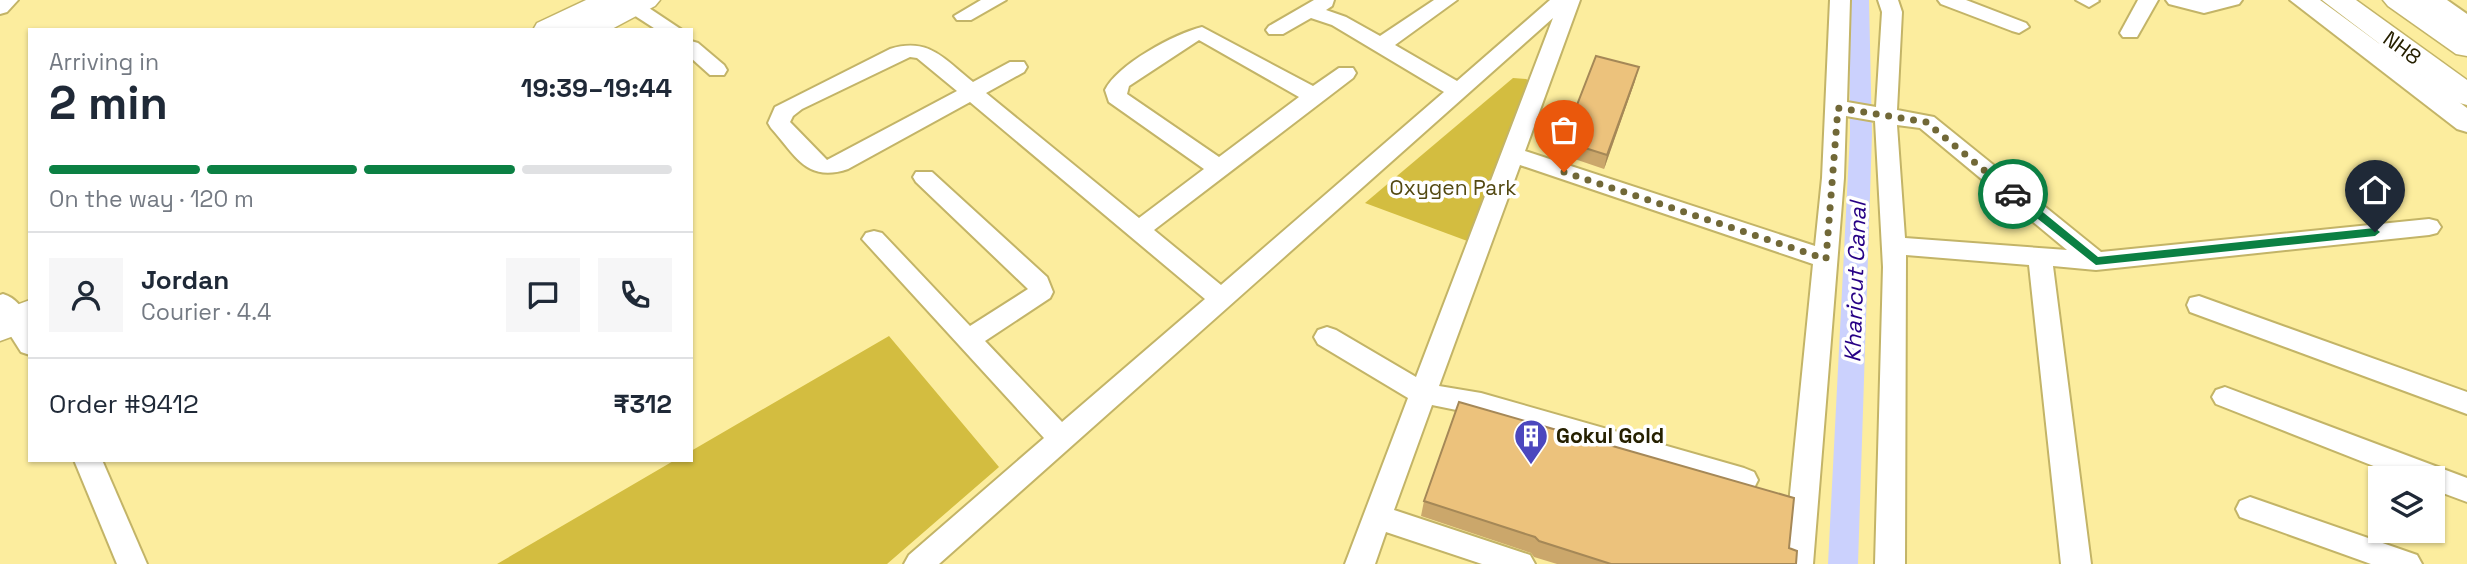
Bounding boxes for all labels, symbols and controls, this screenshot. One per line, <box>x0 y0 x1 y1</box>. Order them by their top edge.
street label: NH8 <box>2378 25 2427 71</box>
text: Arriving in <box>49 47 159 77</box>
text: 19:39–19:44 <box>521 71 672 105</box>
text: 2 min <box>49 74 168 132</box>
pin <box>1534 100 1594 172</box>
icon: bag <box>1545 111 1583 149</box>
courier <box>1978 159 2048 229</box>
pin <box>2345 160 2405 232</box>
icon: home <box>2356 171 2394 209</box>
park label: Oxygen Park <box>1389 174 1517 201</box>
icon: car <box>1994 175 2032 213</box>
text: On the way · 120 m <box>49 184 254 214</box>
water label: Kharicut Canal <box>1837 199 1873 363</box>
button: person <box>49 258 123 332</box>
button: chat <box>506 258 580 332</box>
button: phone <box>598 258 672 332</box>
text: Jordan <box>141 263 229 297</box>
text: Courier · 4.4 <box>141 297 271 327</box>
text: Order #9412 <box>49 387 199 421</box>
text: ₹312 <box>613 387 672 421</box>
building icon: Gokul Gold <box>1512 417 1550 466</box>
place label: Gokul Gold <box>1556 422 1664 449</box>
map controls <box>2368 466 2445 543</box>
button: layers <box>2368 466 2445 543</box>

